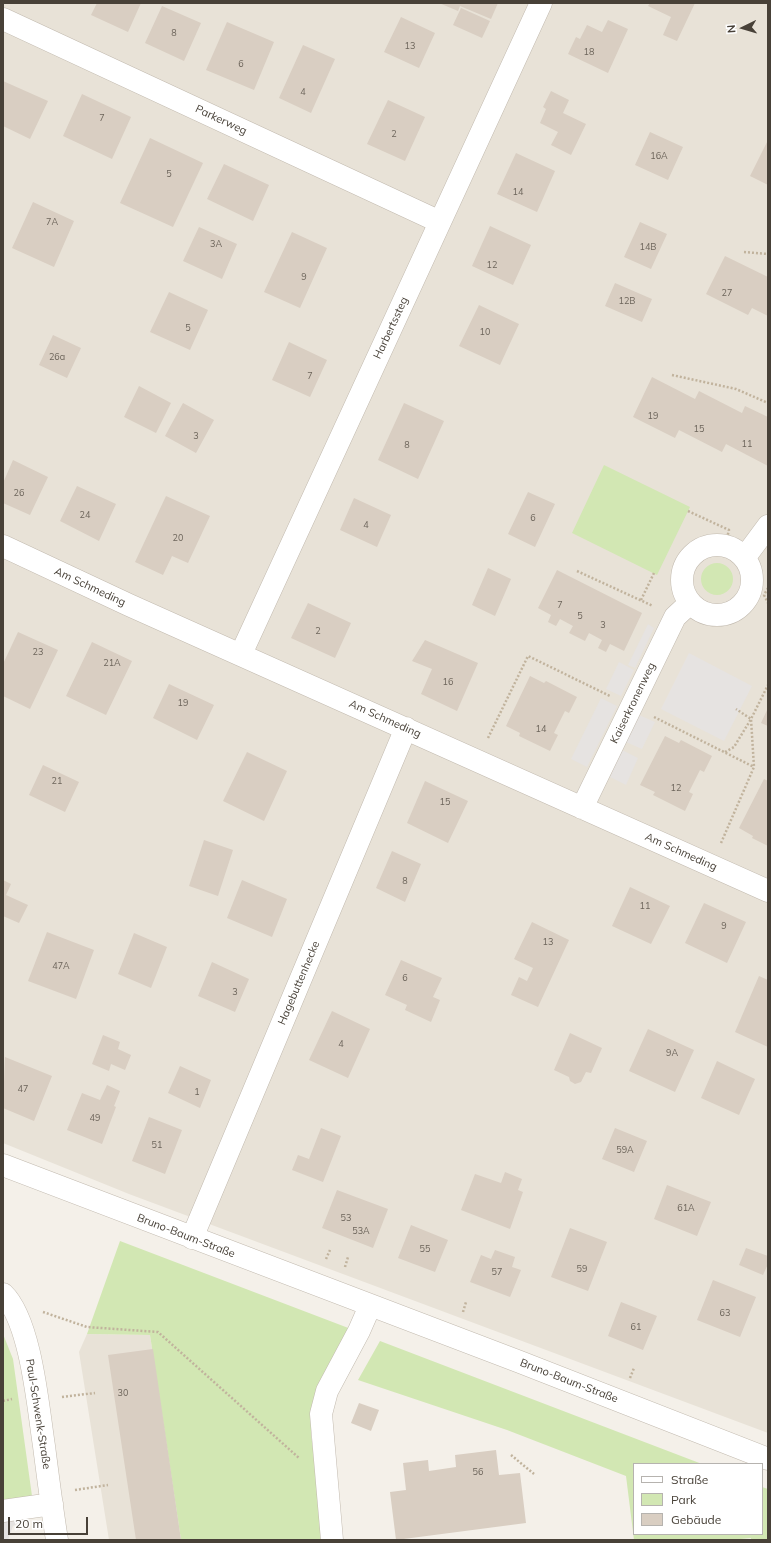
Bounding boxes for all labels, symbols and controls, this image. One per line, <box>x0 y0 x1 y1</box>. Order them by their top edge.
north arrow <box>723 8 763 48</box>
text: N <box>724 24 738 34</box>
house number: 8 <box>171 28 177 38</box>
house number: 13 <box>405 41 415 51</box>
house number: 18 <box>584 47 594 57</box>
house number: 6 <box>238 59 244 69</box>
house number: 4 <box>300 87 306 97</box>
street label: Parkerweg <box>193 102 249 138</box>
house number: 7 <box>99 113 105 123</box>
house number: 2 <box>391 129 397 139</box>
house number: 16A <box>650 151 668 161</box>
house number: 5 <box>166 169 172 179</box>
house number: 14 <box>513 187 523 197</box>
house number: 7A <box>46 217 58 227</box>
house number: 3A <box>210 239 222 249</box>
house number: 14B <box>640 242 656 252</box>
house number: 12 <box>487 260 497 270</box>
house number: 9 <box>301 272 307 282</box>
house number: 27 <box>722 288 732 298</box>
street label: Harbertssteg <box>371 295 411 361</box>
house number: 12B <box>619 296 635 306</box>
house number: 5 <box>185 323 191 333</box>
house number: 10 <box>480 327 490 337</box>
house number: 26a <box>49 352 65 362</box>
house number: 7 <box>307 371 313 381</box>
house number: 19 <box>648 411 658 421</box>
house number: 15 <box>694 424 704 434</box>
house number: 3 <box>193 431 199 441</box>
house number: 11 <box>742 439 752 449</box>
house number: 8 <box>404 440 410 450</box>
house number: 26 <box>14 488 24 498</box>
house number: 24 <box>80 510 90 520</box>
house number: 6 <box>530 513 536 523</box>
house number: 4 <box>363 520 369 530</box>
house number: 20 <box>173 533 183 543</box>
street label: Am Schmeding <box>52 565 128 609</box>
house number: 7 <box>557 600 563 610</box>
house number: 5 <box>577 611 583 621</box>
house number: 3 <box>600 620 606 630</box>
house number: 2 <box>315 626 321 636</box>
house number: 23 <box>33 647 43 657</box>
house number: 21A <box>103 658 121 668</box>
street label: Kaiserkronenweg <box>608 660 658 746</box>
house number: 16 <box>443 677 453 687</box>
street label: Am Schmeding <box>347 697 423 741</box>
house number: 19 <box>178 698 188 708</box>
house number: 14 <box>536 724 546 734</box>
house number: 21 <box>52 776 62 786</box>
house number: 12 <box>671 783 681 793</box>
house number: 15 <box>440 797 450 807</box>
street label: Am Schmeding <box>643 830 719 874</box>
house number: 8 <box>402 876 408 886</box>
house number: 11 <box>640 901 650 911</box>
house number: 9 <box>721 921 727 931</box>
house number: 13 <box>543 937 553 947</box>
street label: Hagebuttenhecke <box>275 939 323 1027</box>
house number: 47A <box>52 961 70 971</box>
house number: 6 <box>402 973 408 983</box>
house number: 3 <box>232 987 238 997</box>
house number: 4 <box>338 1039 344 1049</box>
house number: 9A <box>666 1048 678 1058</box>
house number: 47 <box>18 1084 28 1094</box>
house number: 1 <box>194 1087 200 1097</box>
house number: 49 <box>90 1113 100 1123</box>
house number: 51 <box>152 1140 162 1150</box>
house number: 59A <box>616 1145 634 1155</box>
house number: 61A <box>677 1203 695 1213</box>
street label: Bruno-Baum-Straße <box>135 1211 237 1261</box>
house number: 53 <box>341 1213 351 1223</box>
house number: 53A <box>352 1226 370 1236</box>
house number: 55 <box>420 1244 430 1254</box>
house number: 59 <box>577 1264 587 1274</box>
house number: 57 <box>492 1267 502 1277</box>
house number: 63 <box>720 1308 730 1318</box>
house number: 61 <box>631 1322 641 1332</box>
street label: Bruno-Baum-Straße <box>518 1356 620 1406</box>
street label: Paul-Schwenk-Straße <box>23 1358 53 1470</box>
house number: 30 <box>118 1388 128 1398</box>
legend <box>633 1463 763 1535</box>
house number: 56 <box>473 1467 483 1477</box>
text: Straße <box>671 1472 708 1487</box>
text: Park <box>671 1492 696 1507</box>
scale bar <box>10 1509 90 1535</box>
text: Gebäude <box>671 1512 721 1527</box>
text: 20 m <box>15 1516 43 1531</box>

